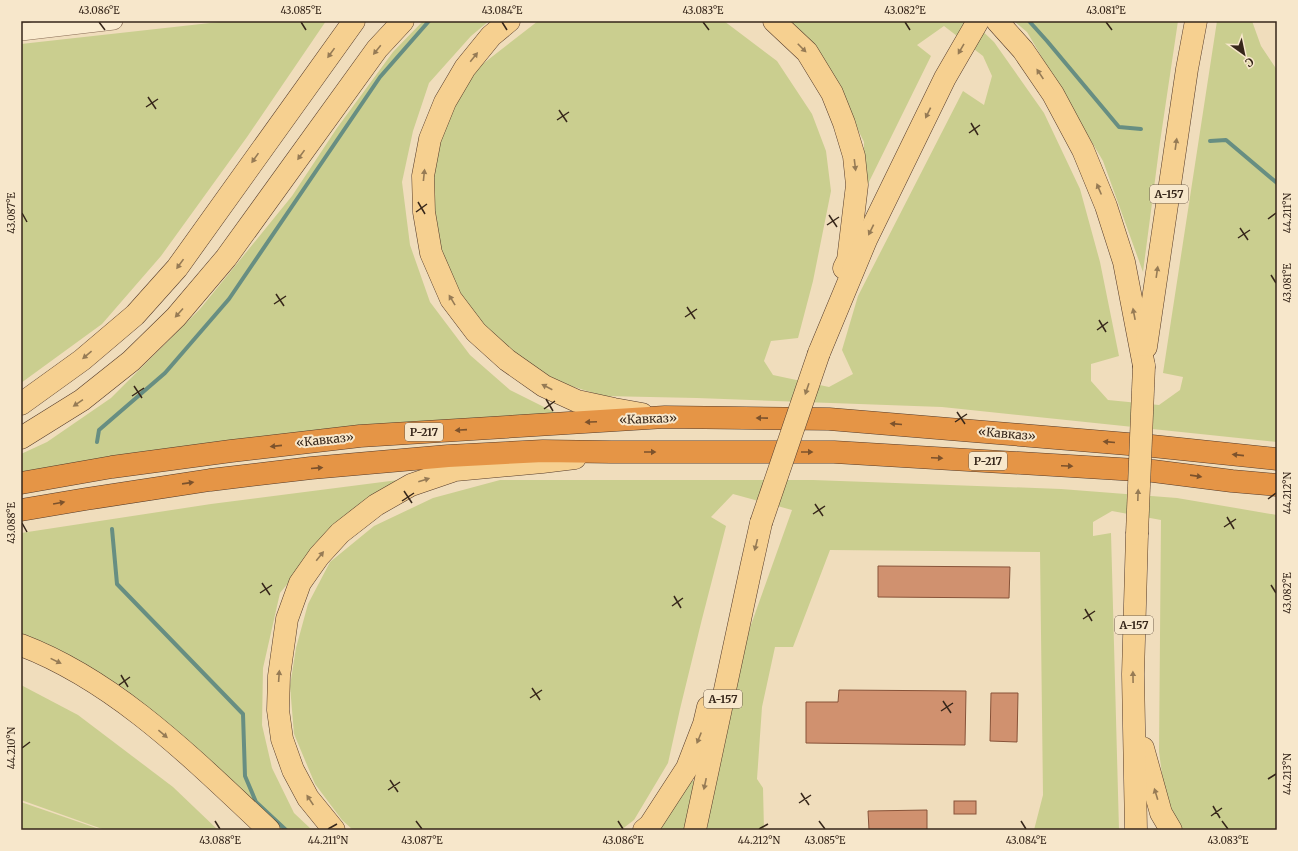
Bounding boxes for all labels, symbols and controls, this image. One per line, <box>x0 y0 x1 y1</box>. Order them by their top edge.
text: 43.086°E <box>79 4 120 17</box>
text: 43.085°E <box>281 4 322 17</box>
text: 43.084°E <box>482 4 523 17</box>
text: 43.083°E <box>683 4 724 17</box>
text: 43.082°E <box>884 4 926 17</box>
text: 43.081°E <box>1086 4 1126 17</box>
north arrow <box>1224 34 1264 74</box>
one-way arrow <box>797 43 807 53</box>
one-way arrow <box>372 44 381 55</box>
one-way arrow <box>958 44 965 55</box>
one-way arrow <box>327 47 335 58</box>
one-way arrow <box>470 52 479 63</box>
text: С <box>1243 55 1256 70</box>
one-way arrow <box>1036 68 1043 80</box>
one-way arrow <box>925 107 931 119</box>
one-way arrow <box>1173 138 1179 150</box>
one-way arrow <box>297 150 305 160</box>
one-way arrow <box>251 153 259 163</box>
one-way arrow <box>852 159 858 171</box>
one-way arrow <box>420 169 427 181</box>
one-way arrow <box>1096 184 1102 195</box>
road number: А-157 <box>1150 185 1188 203</box>
text: 43.087°E <box>5 192 18 234</box>
text: 44.211°N <box>1281 193 1294 233</box>
one-way arrow <box>868 224 874 236</box>
one-way arrow <box>176 259 184 269</box>
text: 43.081°E <box>1281 263 1294 303</box>
one-way arrow <box>1154 266 1160 278</box>
one-way arrow <box>449 294 456 306</box>
one-way arrow <box>174 308 183 319</box>
one-way arrow <box>1131 308 1137 320</box>
one-way arrow <box>82 350 93 359</box>
one-way arrow <box>541 384 552 390</box>
one-way arrow <box>804 384 810 396</box>
one-way arrow <box>73 399 83 407</box>
street label: «Кавказ» <box>619 410 677 427</box>
one-way arrow <box>755 415 768 421</box>
one-way arrow <box>585 418 597 425</box>
one-way arrow <box>890 421 902 428</box>
road number: Р-217 <box>405 423 443 441</box>
street label: «Кавказ» <box>977 424 1037 444</box>
one-way arrow <box>455 426 467 433</box>
street label: «Кавказ» <box>295 429 355 450</box>
one-way arrow <box>1103 439 1115 446</box>
one-way arrow <box>270 443 282 449</box>
one-way arrow <box>644 449 657 455</box>
one-way arrow <box>801 449 814 455</box>
road number: Р-217 <box>969 452 1007 470</box>
one-way arrow <box>1232 452 1244 458</box>
one-way arrow <box>931 455 944 461</box>
one-way arrow <box>1061 462 1073 469</box>
one-way arrow <box>311 464 323 471</box>
text: 44.212°N <box>1281 472 1294 514</box>
one-way arrow <box>1190 473 1203 479</box>
one-way arrow <box>418 477 430 483</box>
one-way arrow <box>182 480 194 486</box>
one-way arrow <box>1135 489 1142 501</box>
one-way arrow <box>53 500 66 506</box>
text: 43.088°E <box>5 502 18 544</box>
one-way arrow <box>753 539 759 551</box>
one-way arrow <box>316 550 324 561</box>
text: 43.082°E <box>1281 572 1294 614</box>
road number: А-157 <box>1115 616 1153 634</box>
one-way arrow <box>51 658 62 664</box>
one-way arrow <box>276 670 283 682</box>
one-way arrow <box>1130 670 1136 683</box>
road number: А-157 <box>704 690 742 708</box>
text: 44.210°N <box>5 726 18 769</box>
one-way arrow <box>158 730 169 739</box>
one-way arrow <box>695 732 701 744</box>
text: 44.213°N <box>1281 753 1294 795</box>
one-way arrow <box>702 778 708 790</box>
one-way arrow <box>1153 788 1159 800</box>
one-way arrow <box>306 794 314 805</box>
text: 43.088°E <box>199 834 241 847</box>
text: 44.211°N <box>308 834 348 847</box>
text: 43.087°E <box>401 834 443 847</box>
text: 43.086°E <box>603 834 644 847</box>
text: 44.212°N <box>738 834 780 847</box>
text: 43.085°E <box>805 834 846 847</box>
text: 43.084°E <box>1006 834 1047 847</box>
text: 43.083°E <box>1208 834 1249 847</box>

